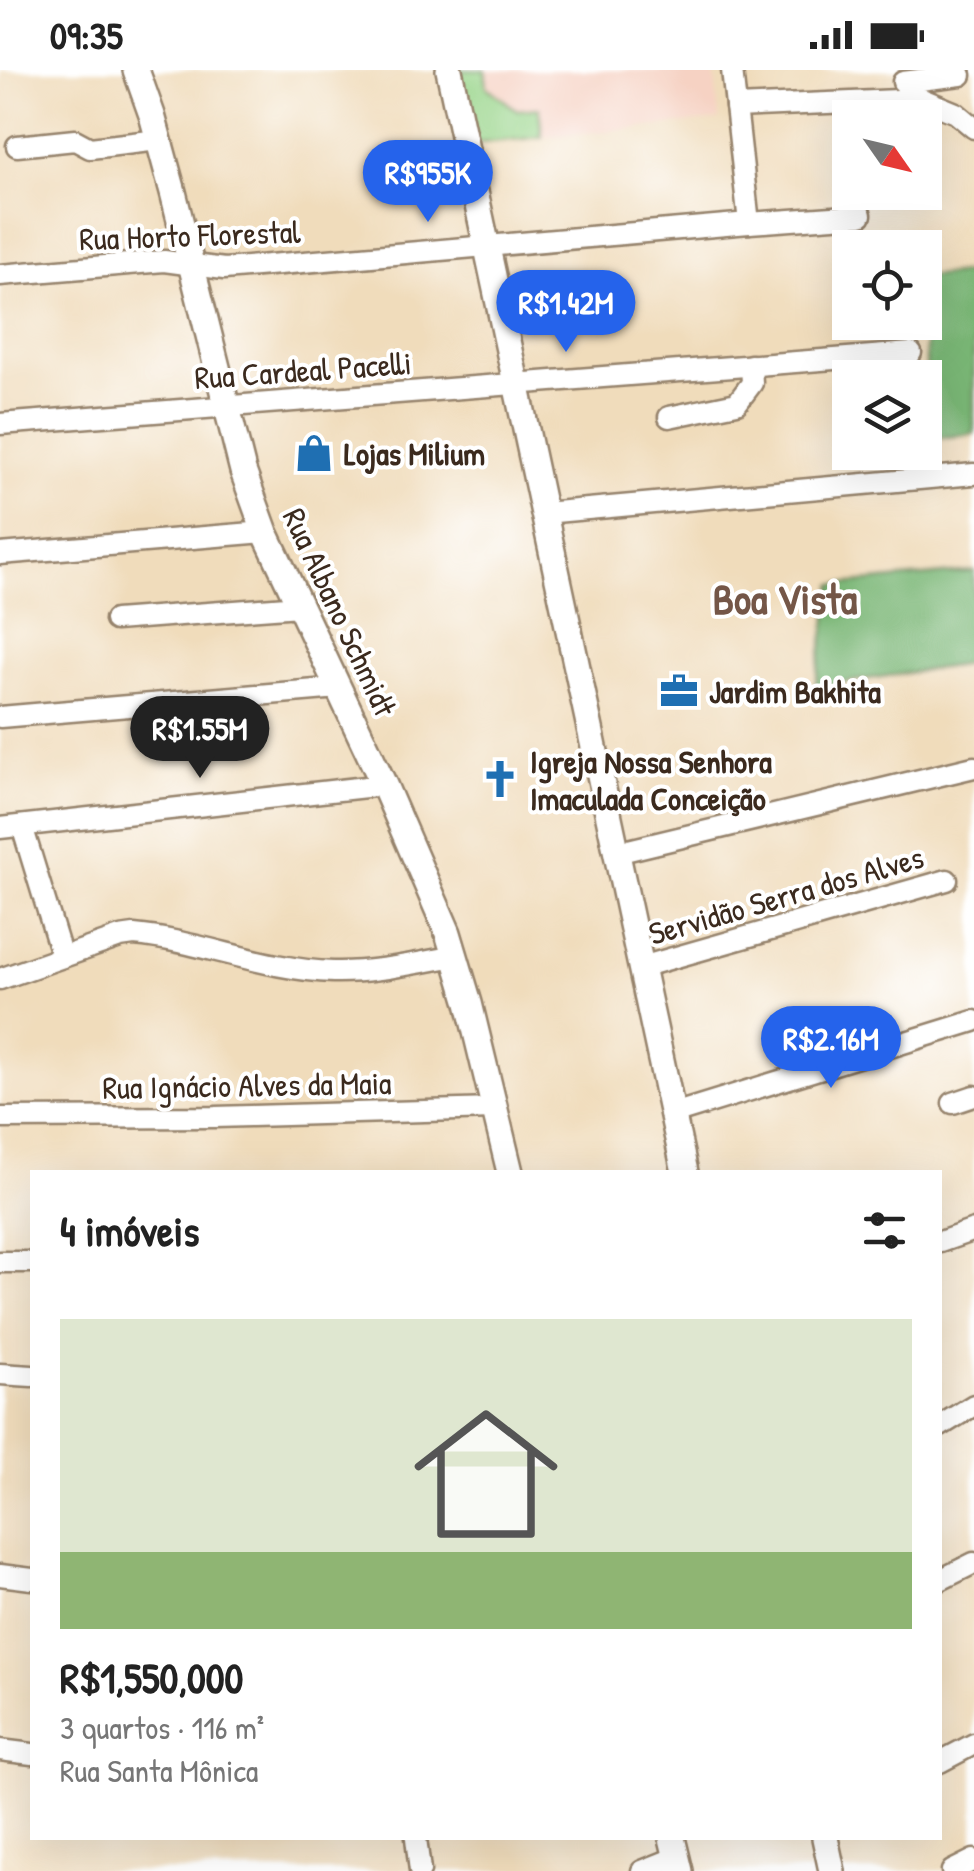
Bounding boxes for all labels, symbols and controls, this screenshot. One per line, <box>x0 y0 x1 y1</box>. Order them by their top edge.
text: 09:35 <box>50 9 123 61</box>
north arrow <box>832 100 942 210</box>
map controls <box>832 100 942 470</box>
pin: R$955K <box>347 140 509 225</box>
text: R$955K <box>385 151 471 194</box>
street label: Rua Horto Florestal <box>79 210 302 260</box>
button: locate <box>832 230 942 340</box>
pin: R$1.42M <box>474 270 658 355</box>
text: R$1.42M <box>518 281 614 324</box>
street label: Rua Cardeal Pacelli <box>193 341 413 399</box>
button: layers <box>832 360 942 470</box>
shop icon: Lojas Milium <box>293 432 335 474</box>
place label: Lojas Milium <box>344 432 485 475</box>
street label: Rua Albano Schmidt <box>273 501 407 724</box>
district label: Boa Vista <box>713 570 858 627</box>
office icon: Jardim Bakhita <box>658 670 700 712</box>
place label: Jardim Bakhita <box>709 670 881 713</box>
pin: R$1.55M <box>108 696 292 781</box>
text: R$1.55M <box>152 707 248 750</box>
place label: Igreja Nossa Senhora Imaculada Conceição <box>530 740 772 820</box>
church icon: Igreja Nossa Senhora Imaculada Conceição <box>479 758 521 800</box>
street label: Servidão Serra dos Alves <box>644 835 928 955</box>
pin: R$2.16M <box>739 1006 923 1091</box>
text: R$2.16M <box>783 1017 879 1060</box>
street label: Rua Ignácio Alves da Maia <box>102 1061 392 1109</box>
text: 4 imóveis <box>60 1202 199 1259</box>
icon: filters <box>857 1203 912 1258</box>
icon: home <box>396 1384 576 1564</box>
text: R$1,550,000 <box>60 1649 243 1706</box>
text: 3 quartos · 116 m² <box>60 1706 264 1749</box>
text: Rua Santa Mônica <box>60 1749 258 1792</box>

